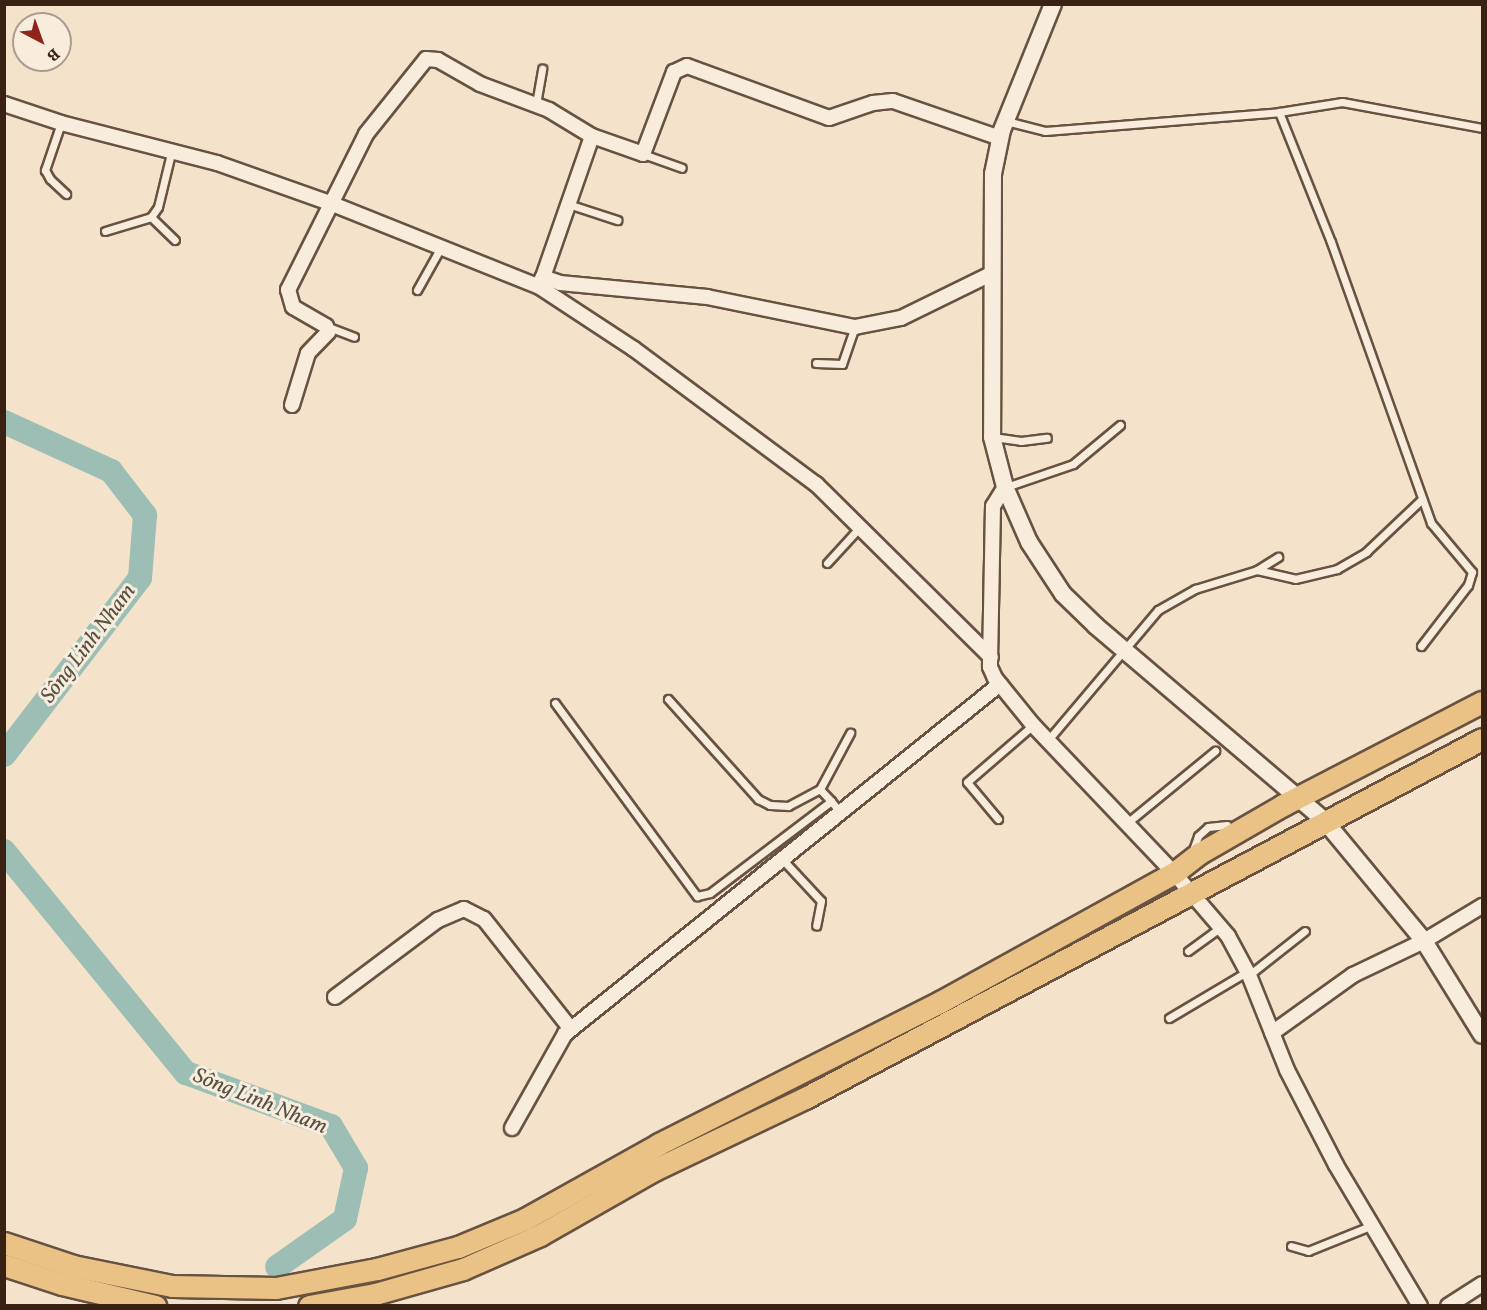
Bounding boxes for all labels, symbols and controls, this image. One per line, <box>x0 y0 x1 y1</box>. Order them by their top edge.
north arrow <box>12 12 72 72</box>
text: B <box>41 42 64 66</box>
water label: Sông Linh Nham <box>36 579 142 709</box>
water label: Sông Linh Nham <box>189 1063 331 1141</box>

